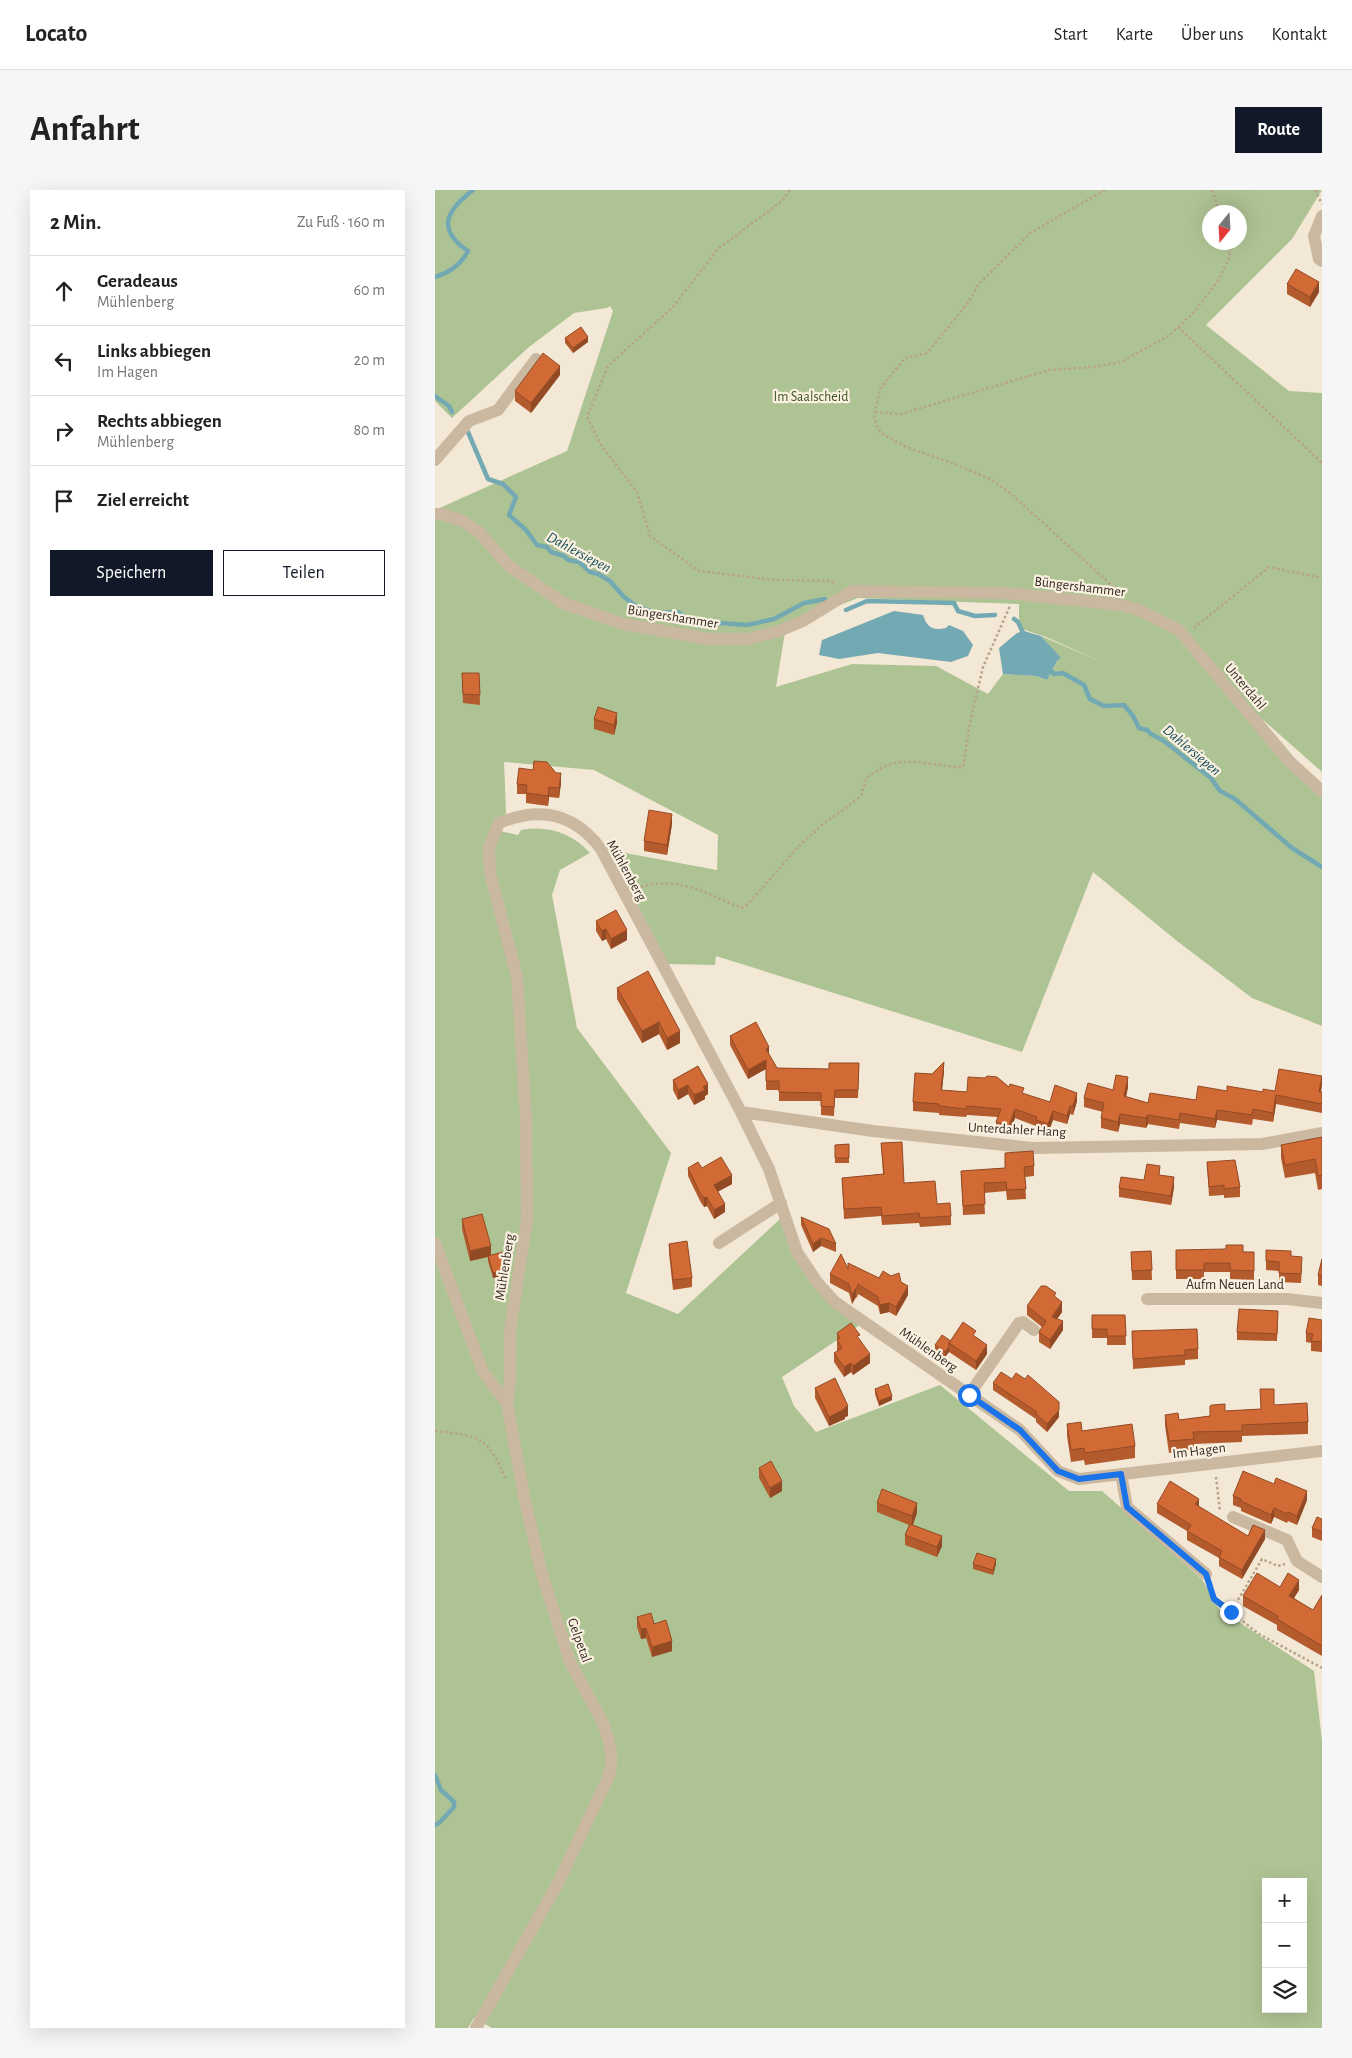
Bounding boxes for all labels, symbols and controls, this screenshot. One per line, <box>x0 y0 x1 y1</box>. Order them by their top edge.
text: Locato <box>25 22 87 46</box>
text: Start <box>1054 26 1088 44</box>
text: Karte <box>1116 26 1153 44</box>
text: Über uns <box>1181 26 1244 44</box>
text: Kontakt <box>1272 26 1327 44</box>
button: Route <box>1235 107 1322 153</box>
text: Anfahrt <box>30 112 140 147</box>
north arrow <box>1202 205 1247 250</box>
text: 2 Min. <box>50 212 101 233</box>
text: Zu Fuß · 160 m <box>297 214 385 230</box>
text: Geradeaus <box>97 272 178 291</box>
icon: ahead <box>50 277 78 305</box>
text: 60 m <box>354 282 385 298</box>
text: Mühlenberg <box>97 294 174 310</box>
text: Links abbiegen <box>97 342 211 361</box>
icon: left <box>50 347 78 375</box>
text: 20 m <box>354 352 385 368</box>
text: Im Hagen <box>97 364 158 380</box>
park label: Im Saalscheid <box>774 390 848 404</box>
text: Rechts abbiegen <box>97 412 222 431</box>
icon: right <box>50 417 78 445</box>
text: 80 m <box>354 422 385 438</box>
text: Mühlenberg <box>97 434 174 450</box>
icon: arrive <box>50 487 78 515</box>
text: Ziel erreicht <box>97 491 189 510</box>
water label: Dahlersiepen <box>544 529 613 576</box>
button: Speichern <box>50 550 213 596</box>
button: Teilen <box>223 550 385 596</box>
street label: Büngershammer <box>1034 574 1127 600</box>
street label: Büngershammer <box>627 603 720 631</box>
street label: Unterdahl <box>1222 661 1268 712</box>
water label: Dahlersiepen <box>1160 722 1223 779</box>
street label: Mühlenberg <box>604 838 649 903</box>
street label: Unterdahler Hang <box>967 1120 1067 1140</box>
street label: Mühlenberg <box>493 1233 517 1301</box>
street label: Aufm Neuen Land <box>1186 1278 1284 1292</box>
street label: Mühlenberg <box>897 1325 960 1375</box>
route start <box>958 1384 981 1407</box>
street label: Im Hagen <box>1172 1441 1226 1461</box>
route end <box>1220 1601 1243 1624</box>
street label: Gelpetal <box>565 1616 594 1664</box>
map controls <box>1262 1878 1307 2013</box>
button: + <box>1262 1878 1307 1923</box>
button: − <box>1262 1923 1307 1968</box>
button: layers <box>1262 1968 1307 2013</box>

